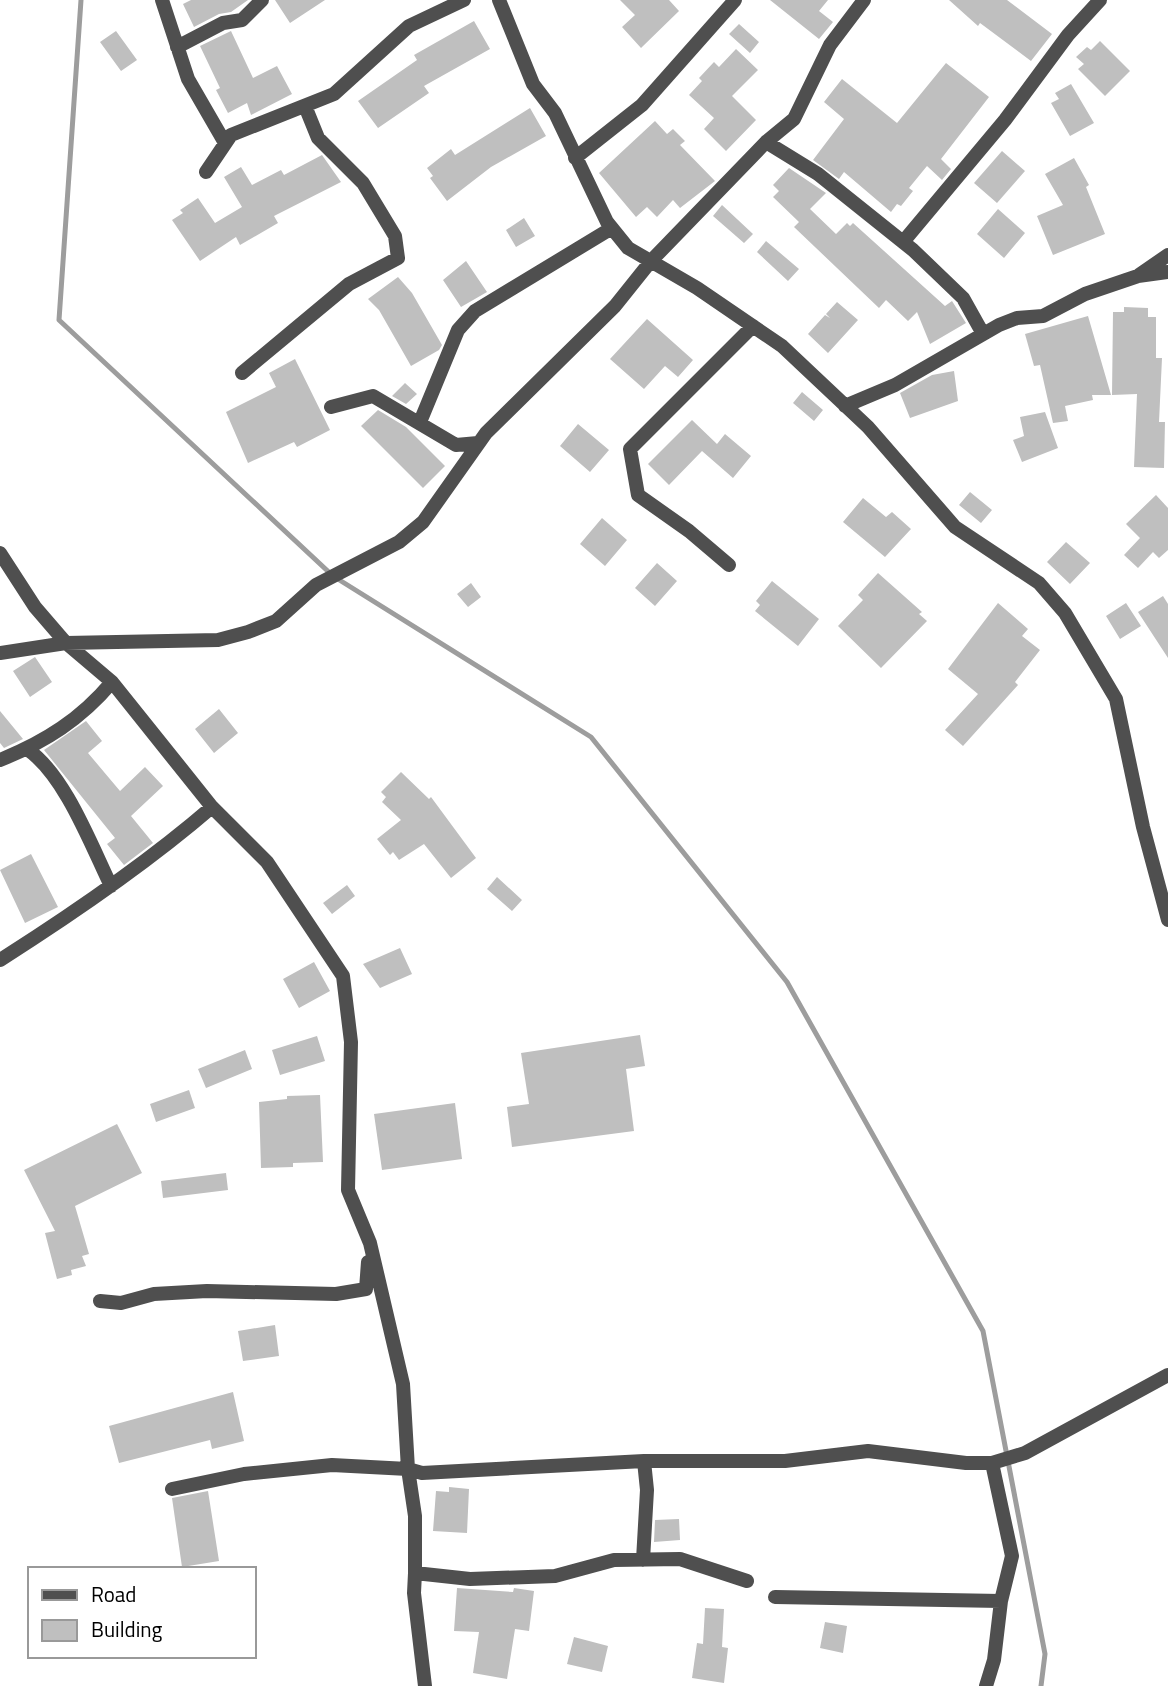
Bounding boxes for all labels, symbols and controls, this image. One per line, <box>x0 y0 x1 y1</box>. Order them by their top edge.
legend <box>28 1567 256 1658</box>
text: Road <box>91 1578 136 1610</box>
text: Building <box>91 1613 163 1645</box>

